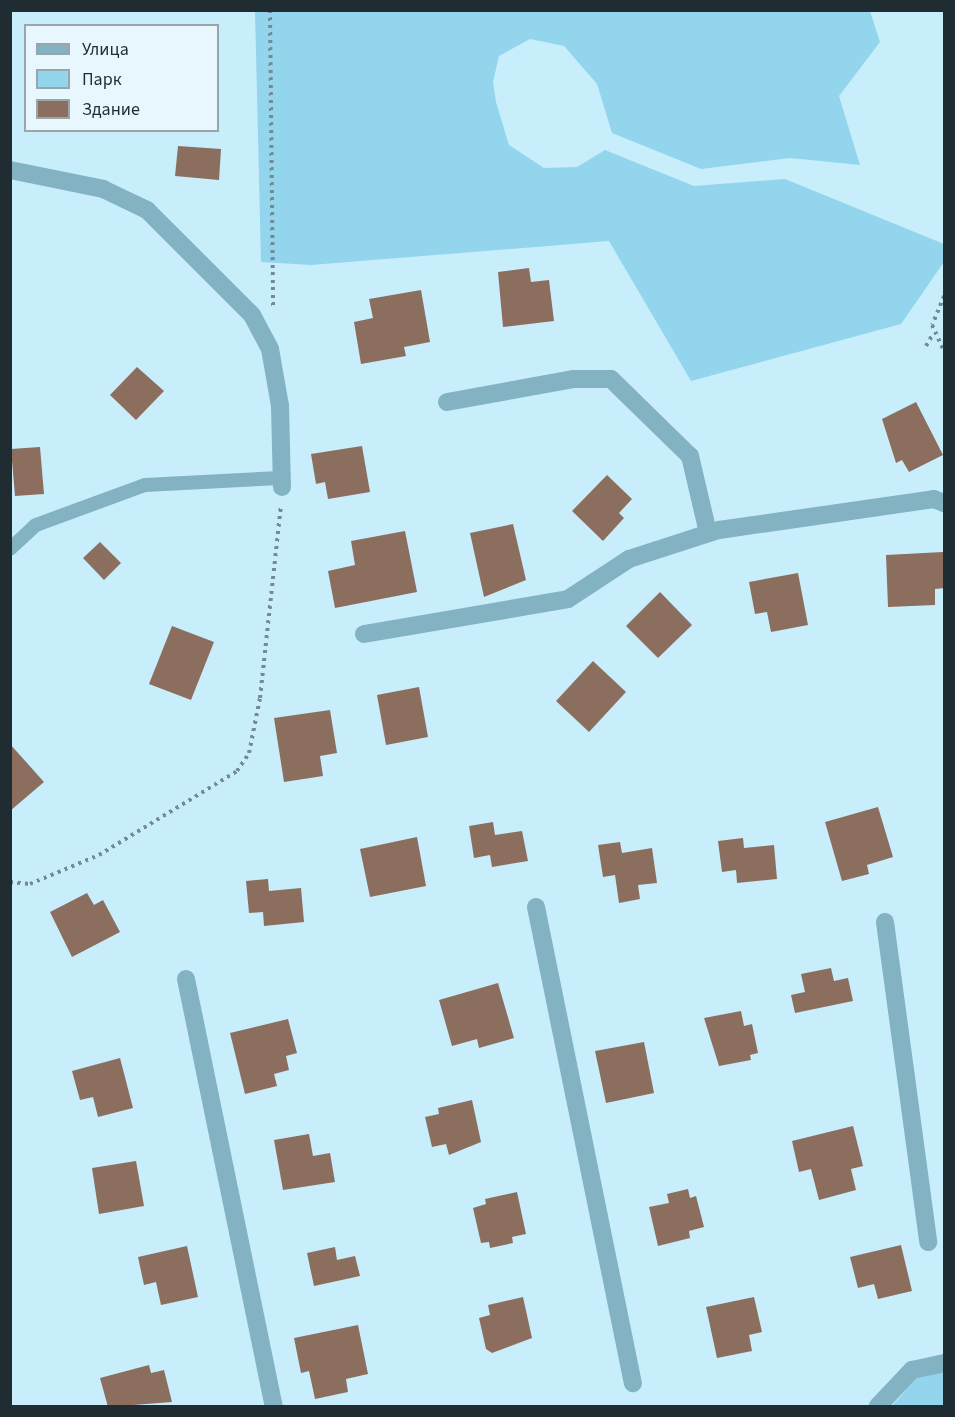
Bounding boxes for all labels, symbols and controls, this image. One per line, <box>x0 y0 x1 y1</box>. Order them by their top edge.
legend <box>24 24 219 132</box>
text: Улица <box>82 37 129 62</box>
text: Парк <box>82 67 122 92</box>
text: Здание <box>82 97 140 122</box>

